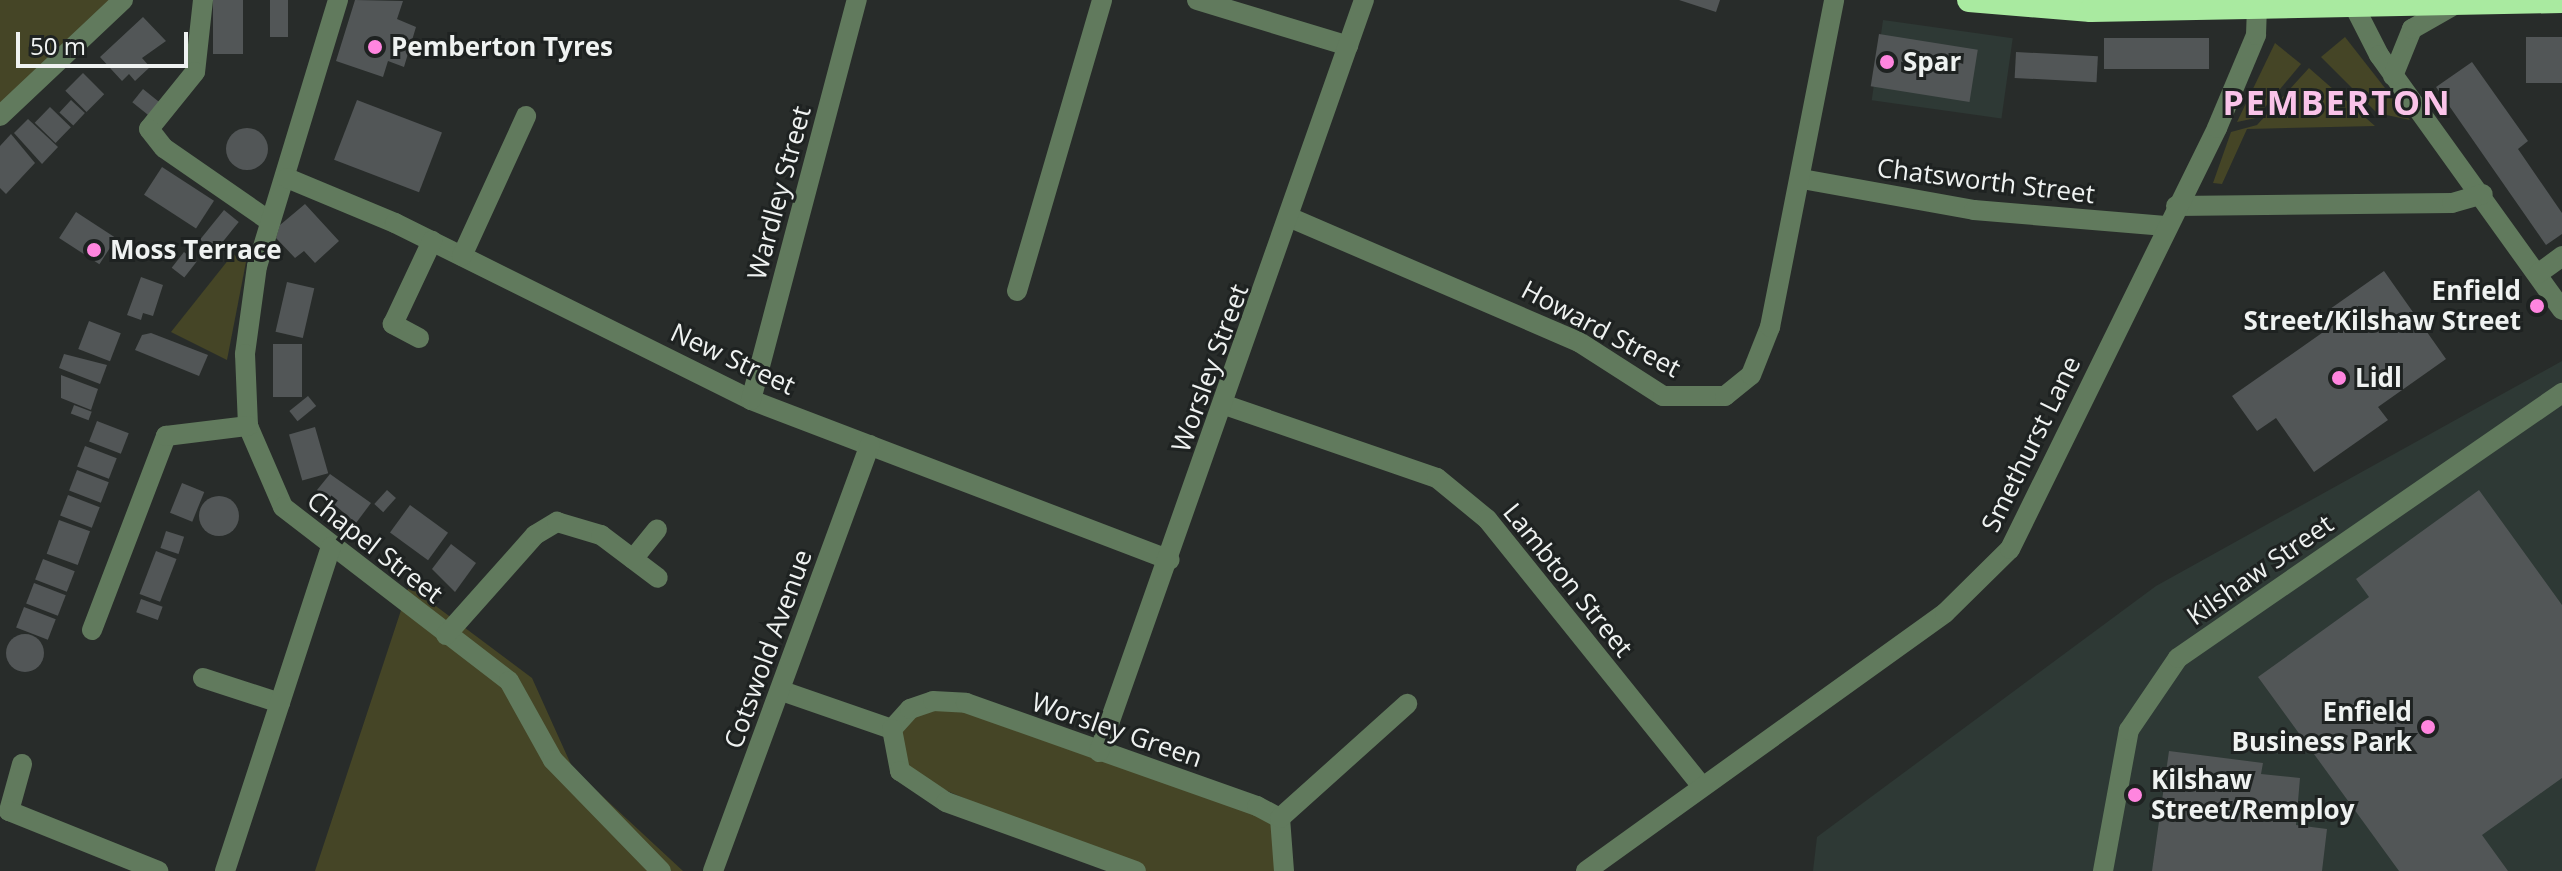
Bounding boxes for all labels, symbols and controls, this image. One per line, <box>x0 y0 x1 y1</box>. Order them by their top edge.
scale bar <box>20 16 192 66</box>
text: 50 m <box>30 29 86 62</box>
place label: Pemberton Tyres <box>391 31 613 63</box>
marker: Pemberton Tyres <box>366 38 384 56</box>
place label: Spar <box>1903 46 1961 78</box>
marker: Spar <box>1878 53 1896 71</box>
district label: PEMBERTON <box>2222 83 2452 123</box>
street label: Wardley Street <box>741 103 817 283</box>
street label: Chatsworth Street <box>1875 152 2097 210</box>
place label: Moss Terrace <box>110 234 282 266</box>
marker: Moss Terrace <box>85 241 103 259</box>
street label: Howard Street <box>1516 274 1686 384</box>
place label: Enfield Street/Kilshaw Street <box>2244 275 2521 336</box>
street label: Worsley Street <box>1165 280 1255 456</box>
marker: Enfield Street/Kilshaw Street <box>2528 297 2546 315</box>
street label: New Street <box>666 317 800 401</box>
street label: Smethurst Lane <box>1975 351 2087 537</box>
place label: Lidl <box>2355 362 2402 394</box>
marker: Lidl <box>2330 369 2348 387</box>
street label: Chapel Street <box>301 484 449 610</box>
street label: Lambton Street <box>1497 497 1639 663</box>
street label: Kilshaw Street <box>2181 508 2339 632</box>
street label: Cotswold Avenue <box>718 545 818 753</box>
street label: Worsley Green <box>1028 686 1206 774</box>
place label: Enfield Business Park <box>2232 696 2412 758</box>
marker: Enfield Business Park <box>2419 718 2437 736</box>
place label: Kilshaw Street/Remploy <box>2151 764 2354 826</box>
marker: Kilshaw Street/Remploy <box>2126 786 2144 804</box>

